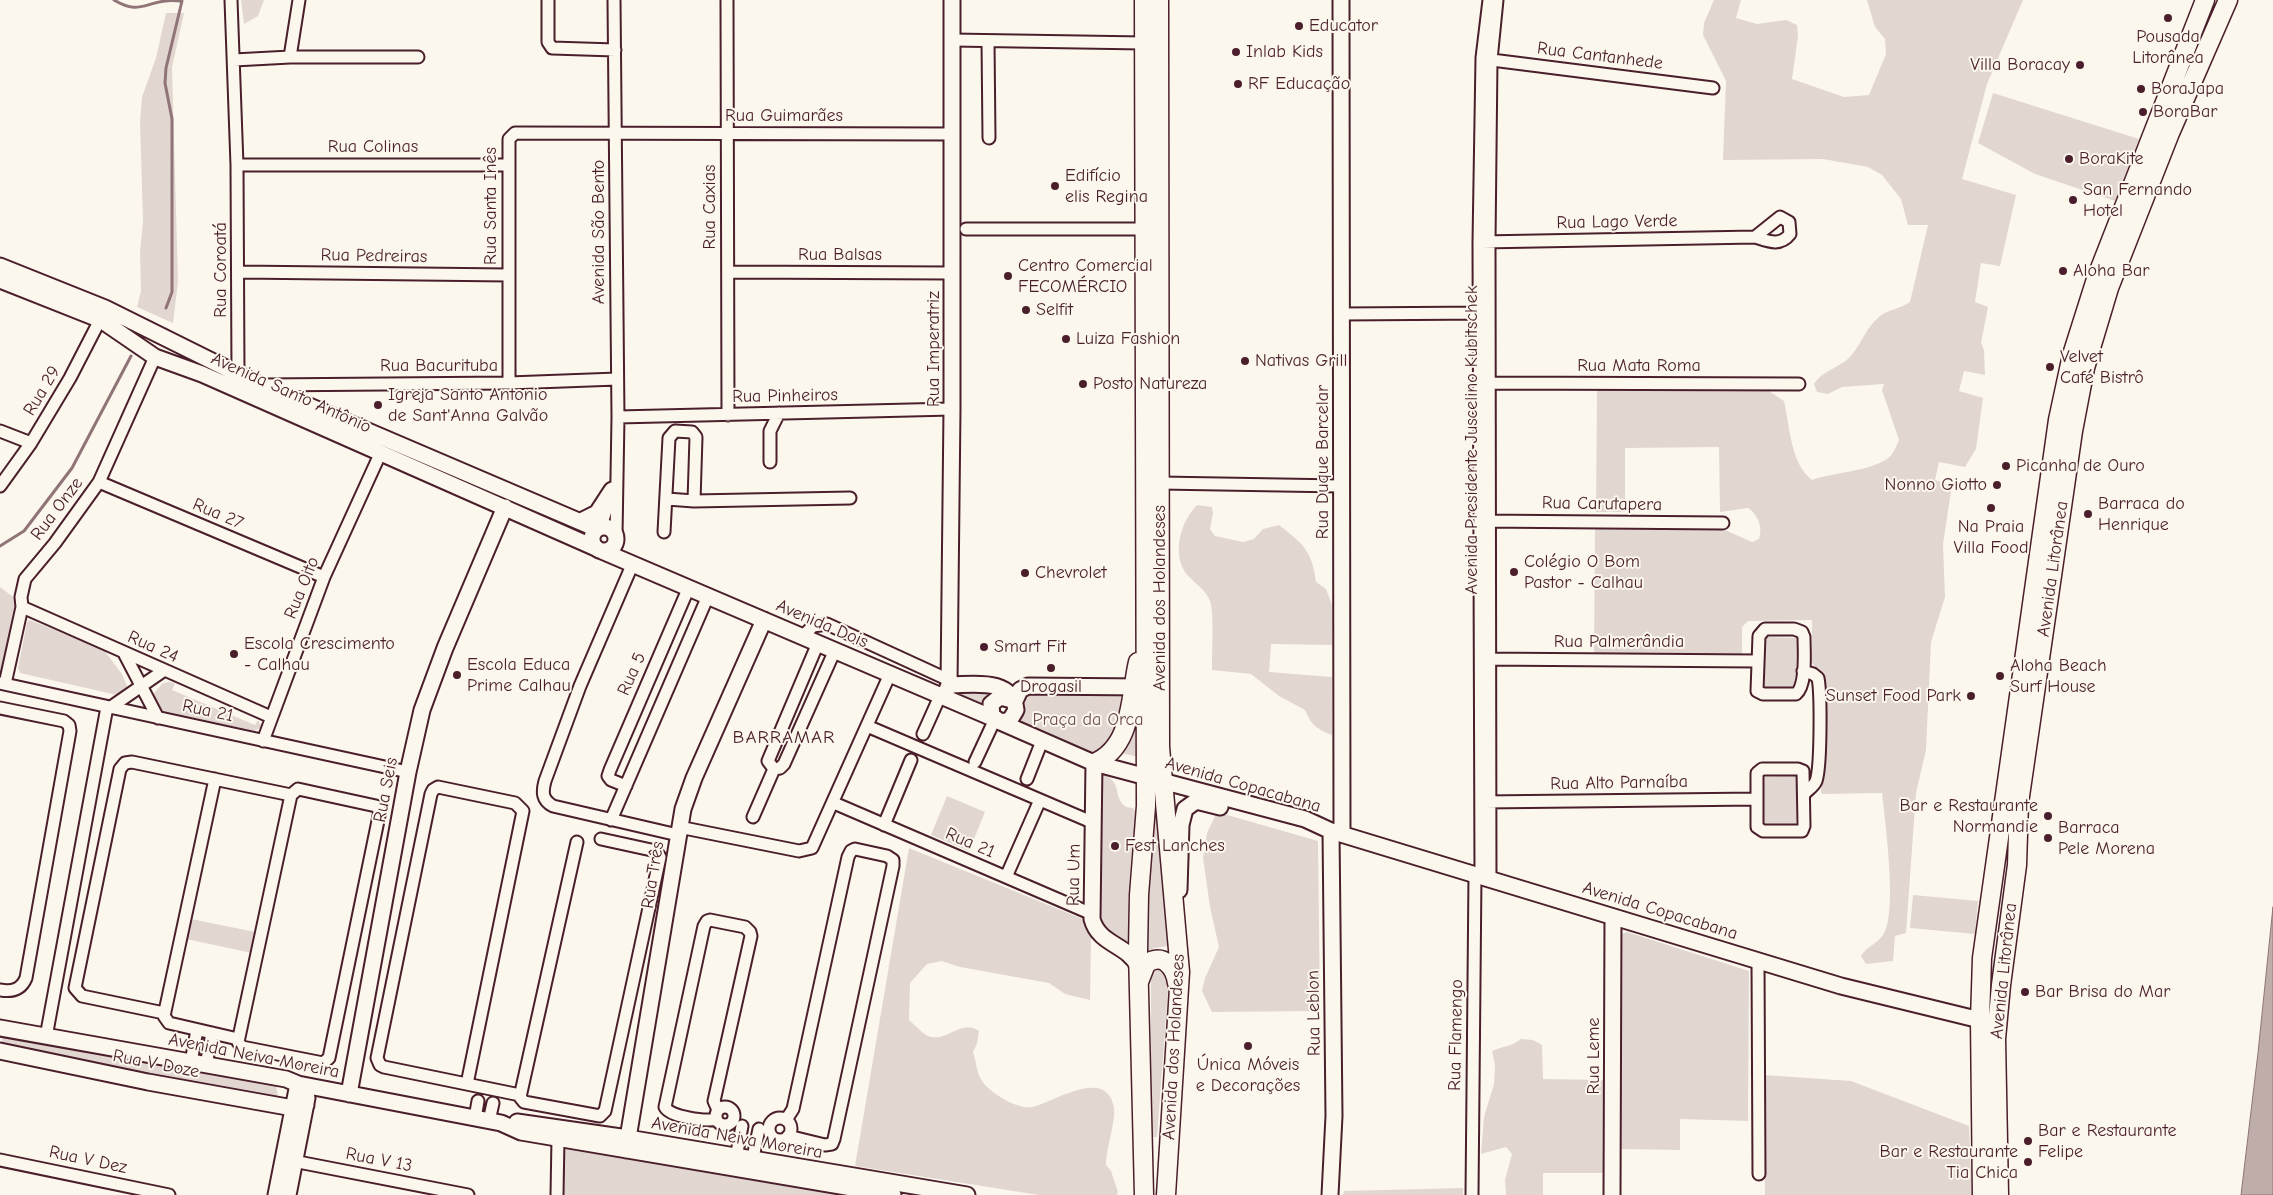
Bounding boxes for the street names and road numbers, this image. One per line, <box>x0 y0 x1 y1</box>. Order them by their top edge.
street label: Rua Cantanhede <box>1536 38 1664 74</box>
street label: Rua Guimarães <box>725 105 843 127</box>
street label: Rua Colinas <box>328 136 418 158</box>
street label: Rua Santa Inês <box>480 147 502 265</box>
street label: Avenida São Bento <box>588 160 610 304</box>
street label: Rua Caxias <box>699 165 721 249</box>
street label: Rua Lago Verde <box>1556 210 1678 234</box>
street label: Rua Coroatá <box>210 222 232 318</box>
street label: Rua Pedreiras <box>321 244 427 268</box>
street label: Rua Balsas <box>798 244 882 266</box>
street label: Avenida Presidente Juscelino Kubitschek <box>1461 286 1483 594</box>
street label: Rua Imperatriz <box>923 291 945 407</box>
street label: Avenida Santo Antônio <box>208 348 374 438</box>
street label: Rua Bacurituba <box>380 355 498 377</box>
street label: Rua Mata Roma <box>1577 355 1701 377</box>
street label: Rua 29 <box>19 362 65 420</box>
street label: Rua Pinheiros <box>732 384 838 408</box>
street label: Rua Duque Barcelar <box>1312 385 1334 539</box>
street label: Rua Onze <box>26 473 88 545</box>
street label: Rua Carutapera <box>1542 492 1662 516</box>
street label: Rua 27 <box>189 494 247 534</box>
street label: Avenida Litorânea <box>2033 500 2073 638</box>
street label: Avenida dos Holandeses <box>1149 505 1171 691</box>
street label: Rua Oito <box>280 554 324 622</box>
street label: Avenida Dois <box>773 595 871 653</box>
street label: Rua 24 <box>124 626 182 668</box>
street label: Rua Palmerândia <box>1554 631 1684 653</box>
street label: Rua 5 <box>613 649 651 699</box>
street label: Rua 21 <box>180 695 236 727</box>
street label: Avenida Copacabana <box>1163 752 1323 818</box>
street label: Rua Seis <box>369 756 403 824</box>
street label: Rua Alto Parnaíba <box>1550 771 1688 795</box>
street label: Rua 21 <box>942 823 998 863</box>
street label: Rua Três <box>637 840 669 910</box>
street label: Rua Um <box>1063 844 1085 906</box>
street label: Avenida Copacabana <box>1580 877 1740 945</box>
street label: Avenida Litorânea <box>1986 902 2022 1040</box>
street label: Avenida dos Holandeses <box>1158 953 1190 1141</box>
street label: Rua Leblon <box>1302 970 1326 1056</box>
street label: Rua Flamengo <box>1444 979 1468 1091</box>
street label: Rua Leme <box>1583 1018 1605 1094</box>
street label: Avenida Neiva Moreira <box>167 1029 341 1083</box>
street label: Rua V Doze <box>111 1045 201 1083</box>
street label: Avenida Neiva Moreira <box>650 1112 824 1164</box>
street label: Rua V Dez <box>47 1141 129 1179</box>
street label: Rua V 13 <box>344 1143 414 1177</box>

